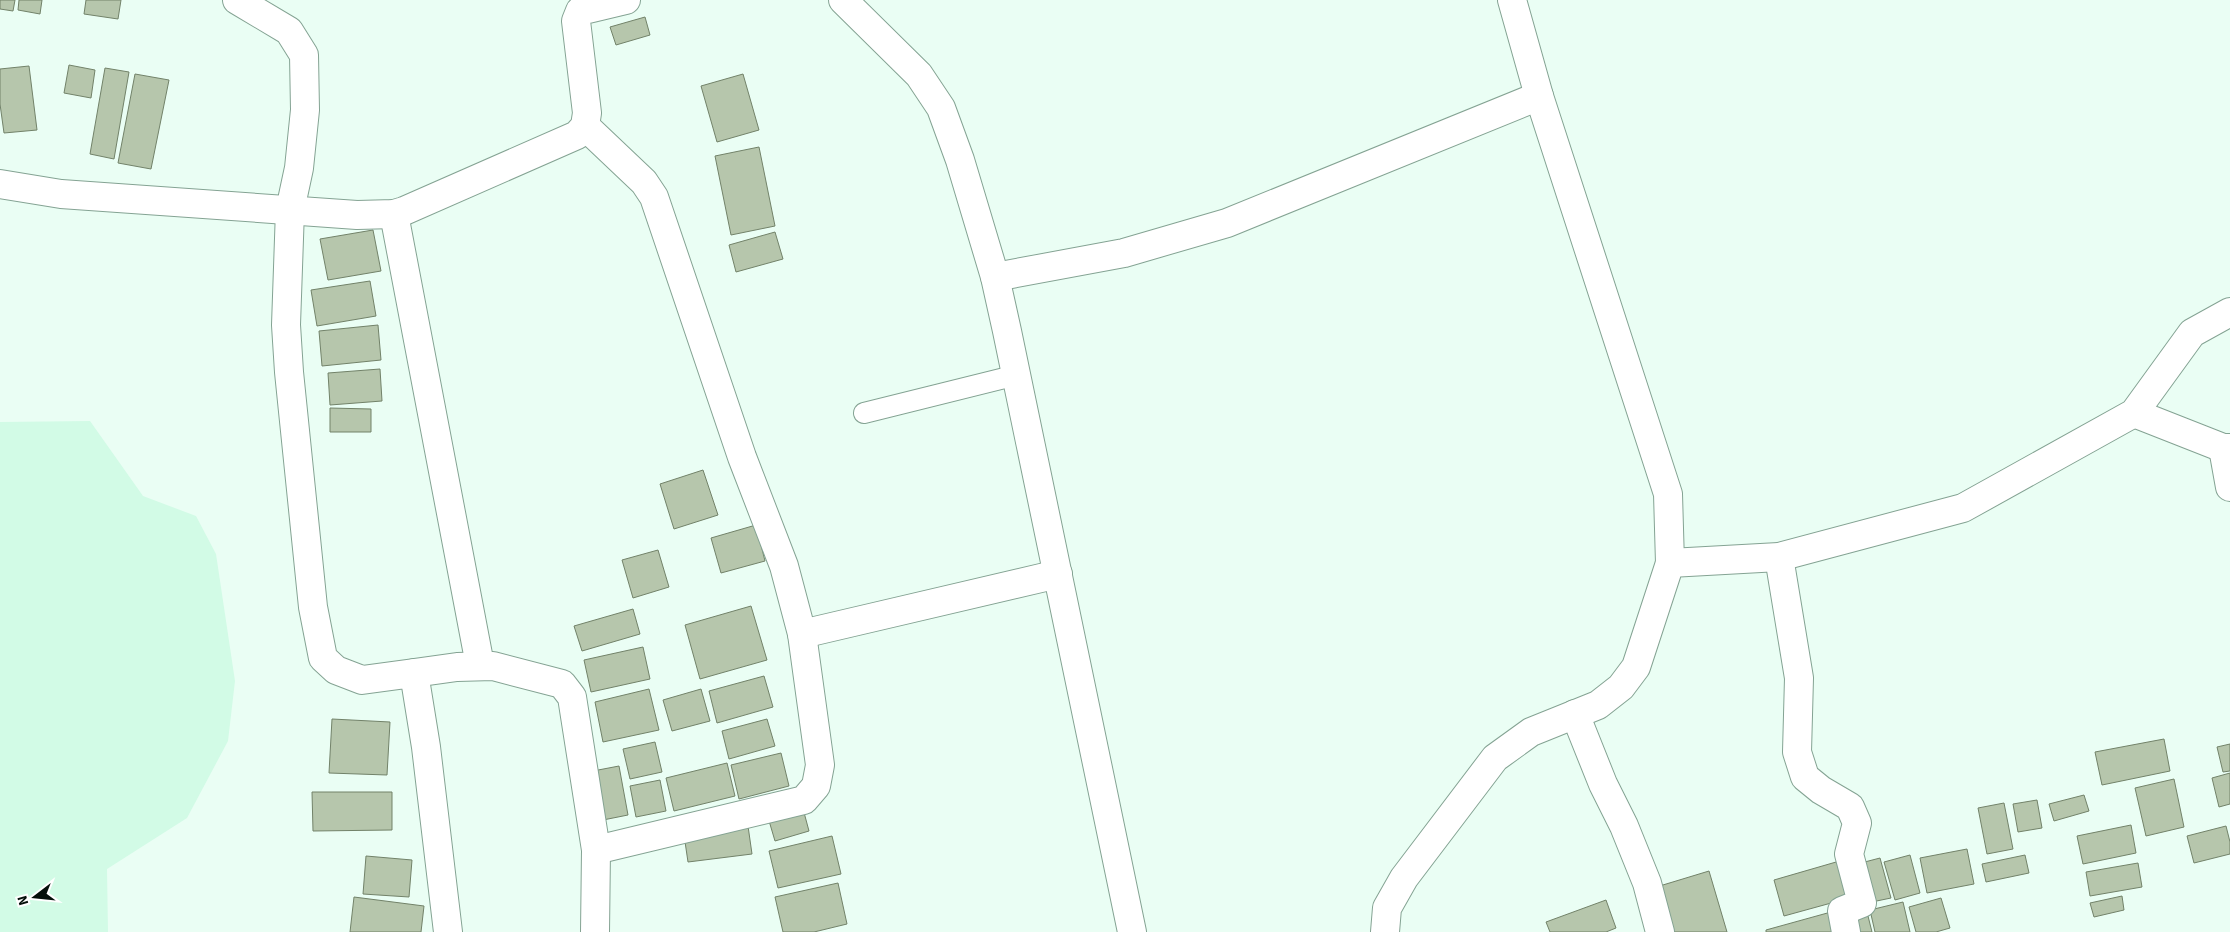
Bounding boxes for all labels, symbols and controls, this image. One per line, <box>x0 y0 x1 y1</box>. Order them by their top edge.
north arrow <box>10 872 60 922</box>
text: N <box>13 893 34 908</box>

